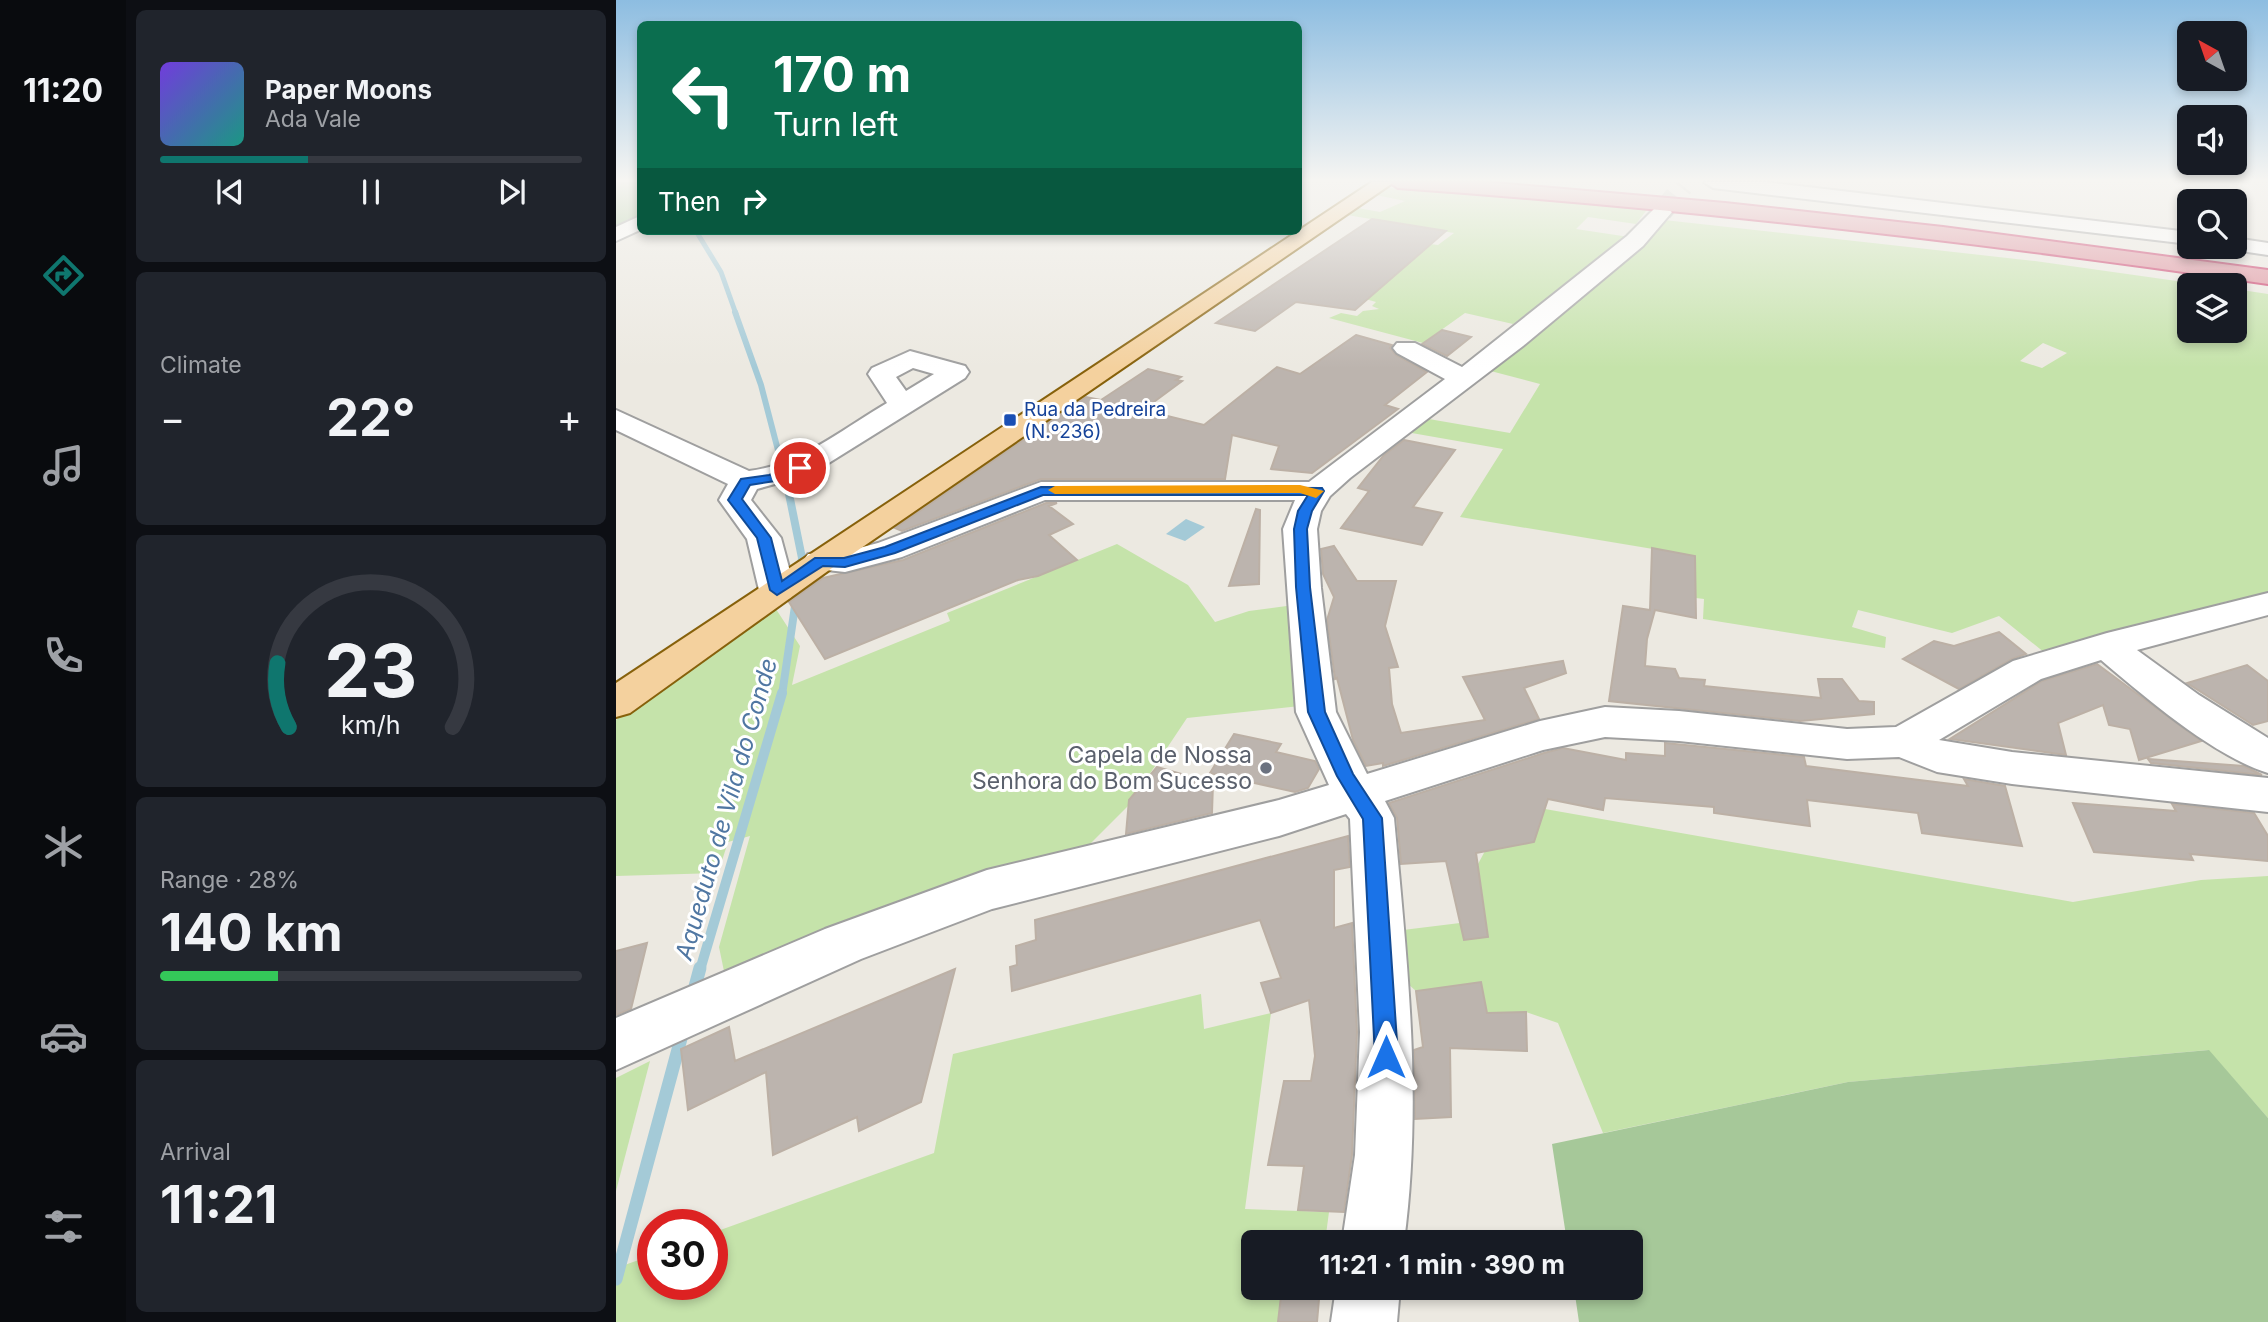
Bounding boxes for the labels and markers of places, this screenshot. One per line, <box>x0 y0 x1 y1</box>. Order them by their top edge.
place label: Rua da Pedreira (N.º236) <box>1024 398 1166 443</box>
marker: Rua da Pedreira (N.º236) <box>1002 412 1018 428</box>
pin <box>770 438 830 498</box>
place label: Capela de Nossa Senhora do Bom Sucesso <box>972 741 1252 795</box>
marker: Capela de Nossa Senhora do Bom Sucesso <box>1258 760 1274 776</box>

